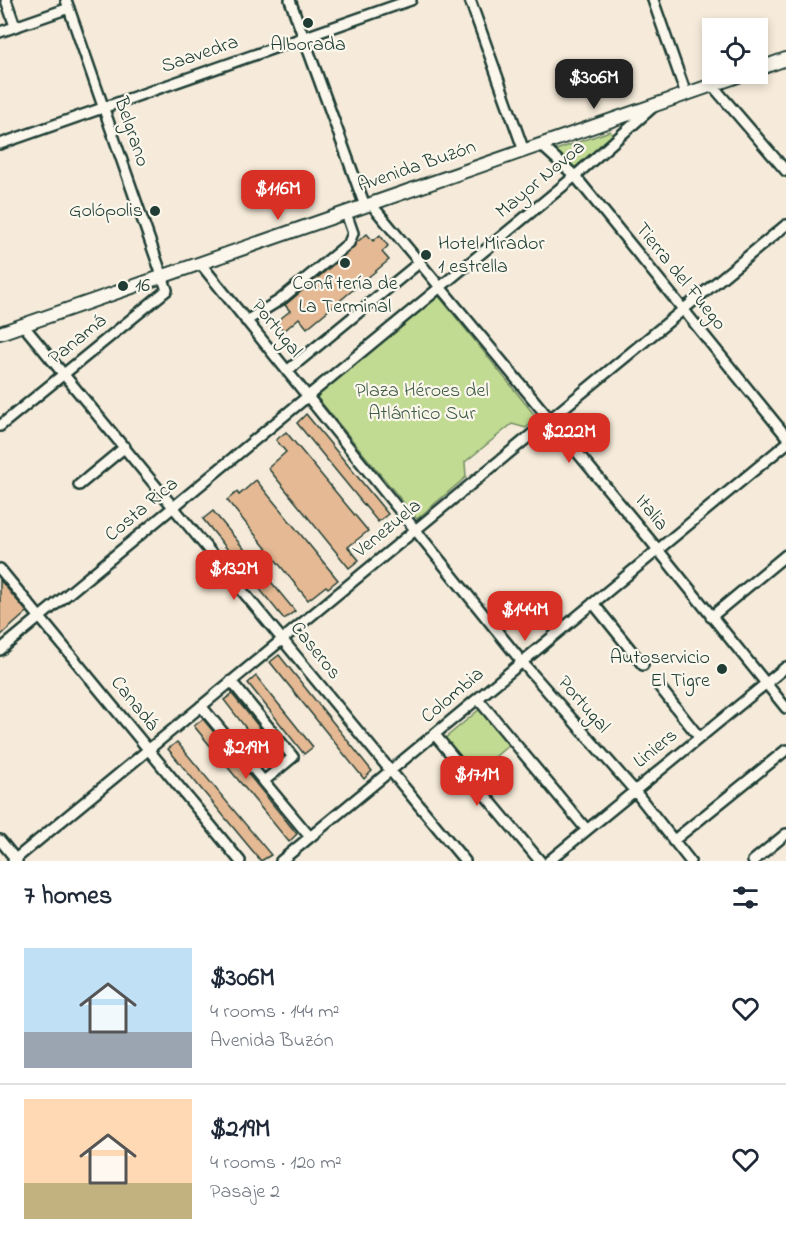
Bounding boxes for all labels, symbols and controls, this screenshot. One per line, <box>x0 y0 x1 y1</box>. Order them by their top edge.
marker: Alborada <box>301 16 315 30</box>
map controls <box>702 18 768 84</box>
button: locate <box>702 18 768 84</box>
street label: Saavedra <box>157 28 243 82</box>
place label: Alborada <box>270 31 346 60</box>
pin: $306M <box>552 59 636 110</box>
text: $306M <box>569 64 619 93</box>
street label: Belgrano <box>104 92 156 171</box>
street label: Avenida Buzón <box>354 133 480 201</box>
street label: Mayor Novoa <box>490 134 592 226</box>
pin: $116M <box>236 170 320 221</box>
text: $116M <box>255 175 301 204</box>
place label: Golópolis <box>69 197 143 226</box>
marker: Golópolis <box>148 204 162 218</box>
street label: Tierra del Fuego <box>626 217 733 338</box>
place label: Hotel Mirador 1 estrella <box>438 230 545 282</box>
marker: Hotel Mirador 1 estrella <box>419 248 433 262</box>
marker: Confitería de La Terminal <box>338 256 352 270</box>
place label: Confitería de La Terminal <box>292 270 398 322</box>
place label: 16 <box>135 272 150 301</box>
marker: 16 <box>116 279 130 293</box>
street label: Portugal <box>242 293 309 365</box>
street label: Panamá <box>43 307 113 373</box>
park label: Plaza Héroes del Atlántico Sur <box>355 377 489 429</box>
pin: $222M <box>527 413 611 464</box>
text: $222M <box>542 418 596 447</box>
street label: Costa Rica <box>99 470 185 550</box>
street label: Italia <box>627 488 675 538</box>
street label: Venezuela <box>347 493 428 566</box>
pin: $132M <box>192 550 276 601</box>
text: $132M <box>210 555 258 584</box>
pin: $144M <box>483 591 567 642</box>
text: $144M <box>501 596 549 625</box>
street label: Caseros <box>282 616 348 686</box>
place label: Autoservicio El Tigre <box>610 644 710 697</box>
street label: Colombia <box>415 661 491 731</box>
marker: Autoservicio El Tigre <box>715 662 729 676</box>
street label: Canadá <box>103 670 165 738</box>
street label: Portugal <box>549 670 616 741</box>
street label: Liniers <box>628 722 684 776</box>
pin: $219M <box>204 729 288 780</box>
text: $219M <box>223 734 269 763</box>
pin: $171M <box>435 756 519 807</box>
text: $171M <box>454 761 500 790</box>
text: 7 homes <box>24 878 112 916</box>
icon: filters <box>729 881 762 914</box>
text: $306M <box>210 960 275 998</box>
icon: home <box>72 972 144 1044</box>
icon: heart <box>729 992 762 1025</box>
text: 4 rooms · 144 m² <box>210 998 340 1027</box>
text: Avenida Buzón <box>210 1027 334 1056</box>
text: $219M <box>210 1111 271 1149</box>
icon: home <box>72 1123 144 1195</box>
icon: heart <box>729 1143 762 1176</box>
text: 4 rooms · 120 m² <box>210 1149 342 1178</box>
text: Pasaje 2 <box>210 1178 280 1207</box>

